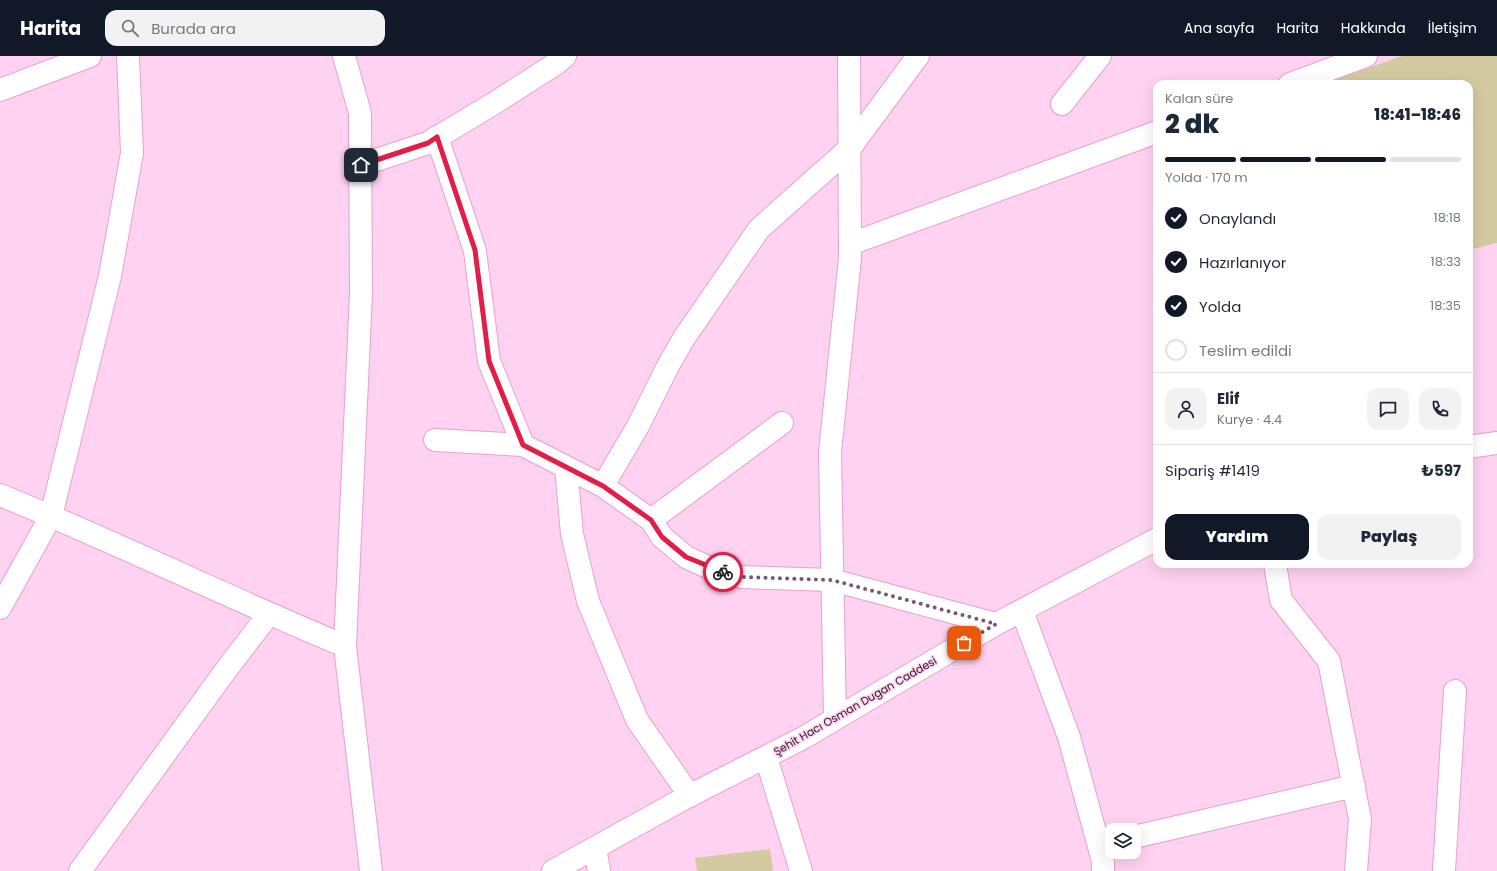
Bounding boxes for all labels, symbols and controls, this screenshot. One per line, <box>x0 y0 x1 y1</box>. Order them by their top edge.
search box <box>105 10 385 46</box>
text: Harita <box>20 15 81 42</box>
icon: search <box>119 17 141 39</box>
text: Burada ara <box>151 18 236 39</box>
text: Ana sayfa <box>1184 18 1254 38</box>
text: Harita <box>1276 18 1319 38</box>
text: Hakkında <box>1341 18 1406 38</box>
text: İletişim <box>1428 18 1477 38</box>
text: Kalan süre <box>1165 89 1233 108</box>
text: 18:41–18:46 <box>1374 104 1461 125</box>
text: 2 dk <box>1165 106 1219 142</box>
pin <box>344 148 378 182</box>
icon: home <box>350 154 372 176</box>
text: Yolda · 170 m <box>1165 168 1248 187</box>
icon: check <box>1165 207 1187 229</box>
text: Onaylandı <box>1199 208 1276 229</box>
text: 18:18 <box>1434 208 1461 227</box>
icon: check <box>1165 251 1187 273</box>
text: Hazırlanıyor <box>1199 252 1286 273</box>
text: 18:33 <box>1431 252 1461 271</box>
icon: check <box>1165 295 1187 317</box>
text: Yolda <box>1199 296 1241 317</box>
text: 18:35 <box>1430 296 1461 315</box>
text: Teslim edildi <box>1199 340 1292 361</box>
button: person <box>1165 388 1207 430</box>
text: Elif <box>1217 388 1239 409</box>
button: chat <box>1367 388 1409 430</box>
button: phone <box>1419 388 1461 430</box>
text: Kurye · 4.4 <box>1217 410 1282 429</box>
text: Sipariş #1419 <box>1165 460 1260 481</box>
text: ₺597 <box>1421 460 1461 481</box>
button: Yardım <box>1165 514 1309 560</box>
button: Paylaş <box>1317 514 1461 560</box>
courier <box>703 552 743 592</box>
icon: bike <box>712 561 734 583</box>
pin <box>947 626 981 660</box>
icon: bag <box>953 632 975 654</box>
street label: Şehit Hacı Osman Dugan Caddesi <box>770 652 940 759</box>
map controls <box>1105 823 1141 859</box>
button: layers <box>1105 823 1141 859</box>

